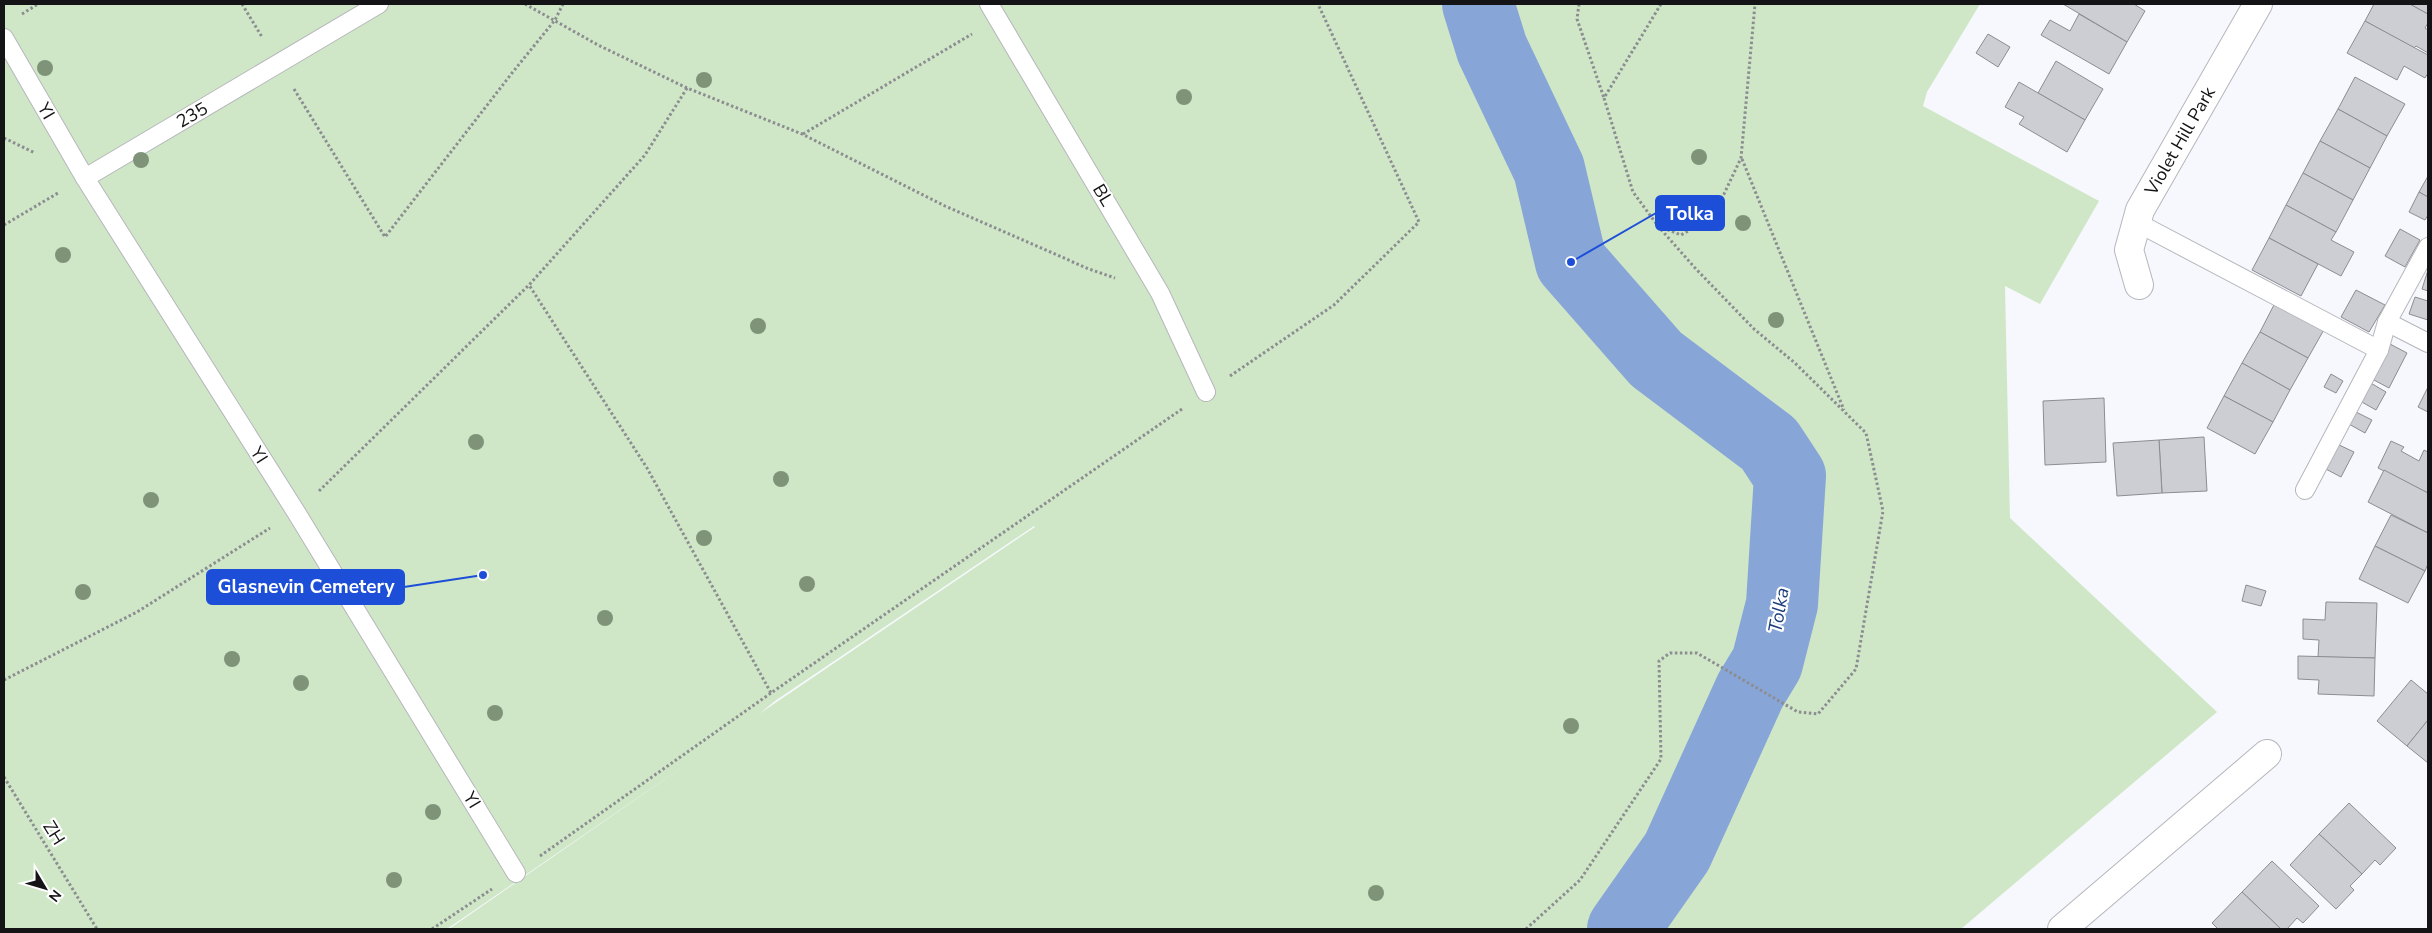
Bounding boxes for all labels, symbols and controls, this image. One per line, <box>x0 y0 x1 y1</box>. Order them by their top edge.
street label: Violet Hill Park <box>2139 82 2221 200</box>
street label: YI <box>31 97 60 124</box>
street label: 235 <box>172 97 212 133</box>
street label: BL <box>1087 179 1119 211</box>
callout: Tolka <box>1656 196 1724 230</box>
text: Tolka <box>1666 201 1714 227</box>
street label: YI <box>244 441 273 468</box>
callout: Glasnevin Cemetery <box>207 570 404 604</box>
text: Glasnevin Cemetery <box>217 574 396 600</box>
water label: Tolka <box>1762 585 1796 635</box>
street label: YI <box>457 786 486 813</box>
street label: ZH <box>37 816 71 850</box>
north arrow <box>20 863 70 913</box>
text: N <box>44 886 66 906</box>

